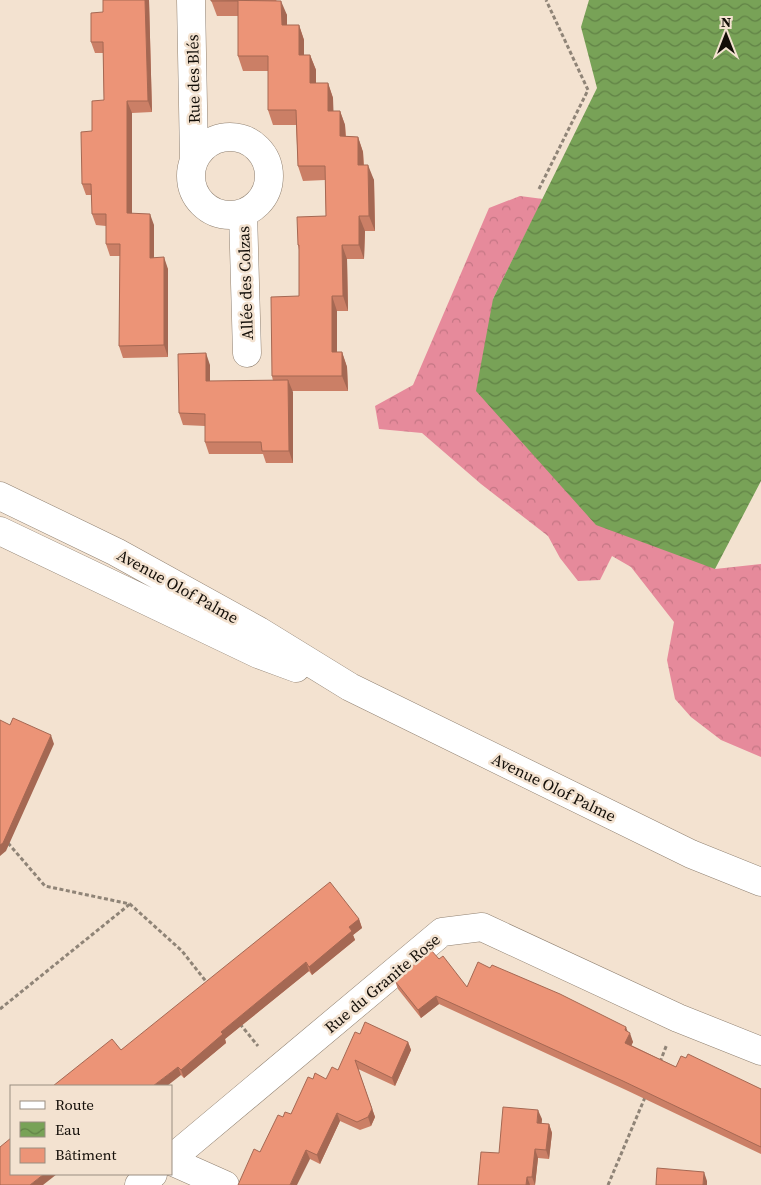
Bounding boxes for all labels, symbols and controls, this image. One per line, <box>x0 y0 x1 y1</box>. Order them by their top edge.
north arrow <box>701 10 751 60</box>
text: N <box>721 12 731 32</box>
street label: Rue des Blés <box>181 34 205 124</box>
street label: Allée des Colzas <box>232 226 258 340</box>
street label: Avenue Olof Palme <box>113 544 243 628</box>
street label: Avenue Olof Palme <box>488 747 620 827</box>
street label: Rue du Granite Rose <box>320 928 444 1038</box>
legend <box>10 1085 172 1175</box>
text: Route <box>55 1094 94 1115</box>
text: Eau <box>55 1119 81 1140</box>
text: Bâtiment <box>55 1144 117 1165</box>

